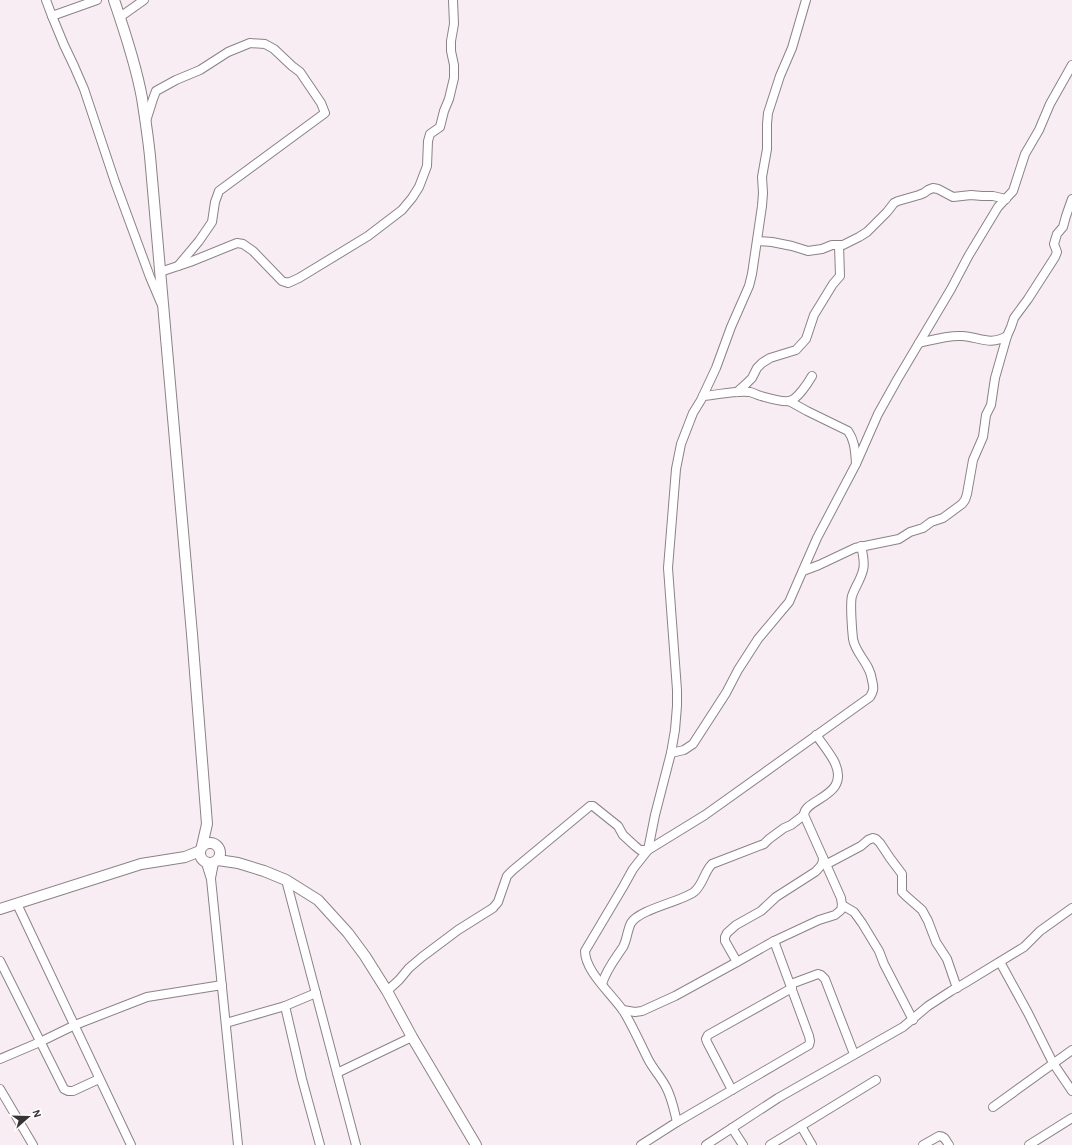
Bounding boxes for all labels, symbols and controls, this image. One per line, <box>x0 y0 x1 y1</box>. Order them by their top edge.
north arrow <box>8 1097 48 1137</box>
text: N <box>30 1108 43 1119</box>

